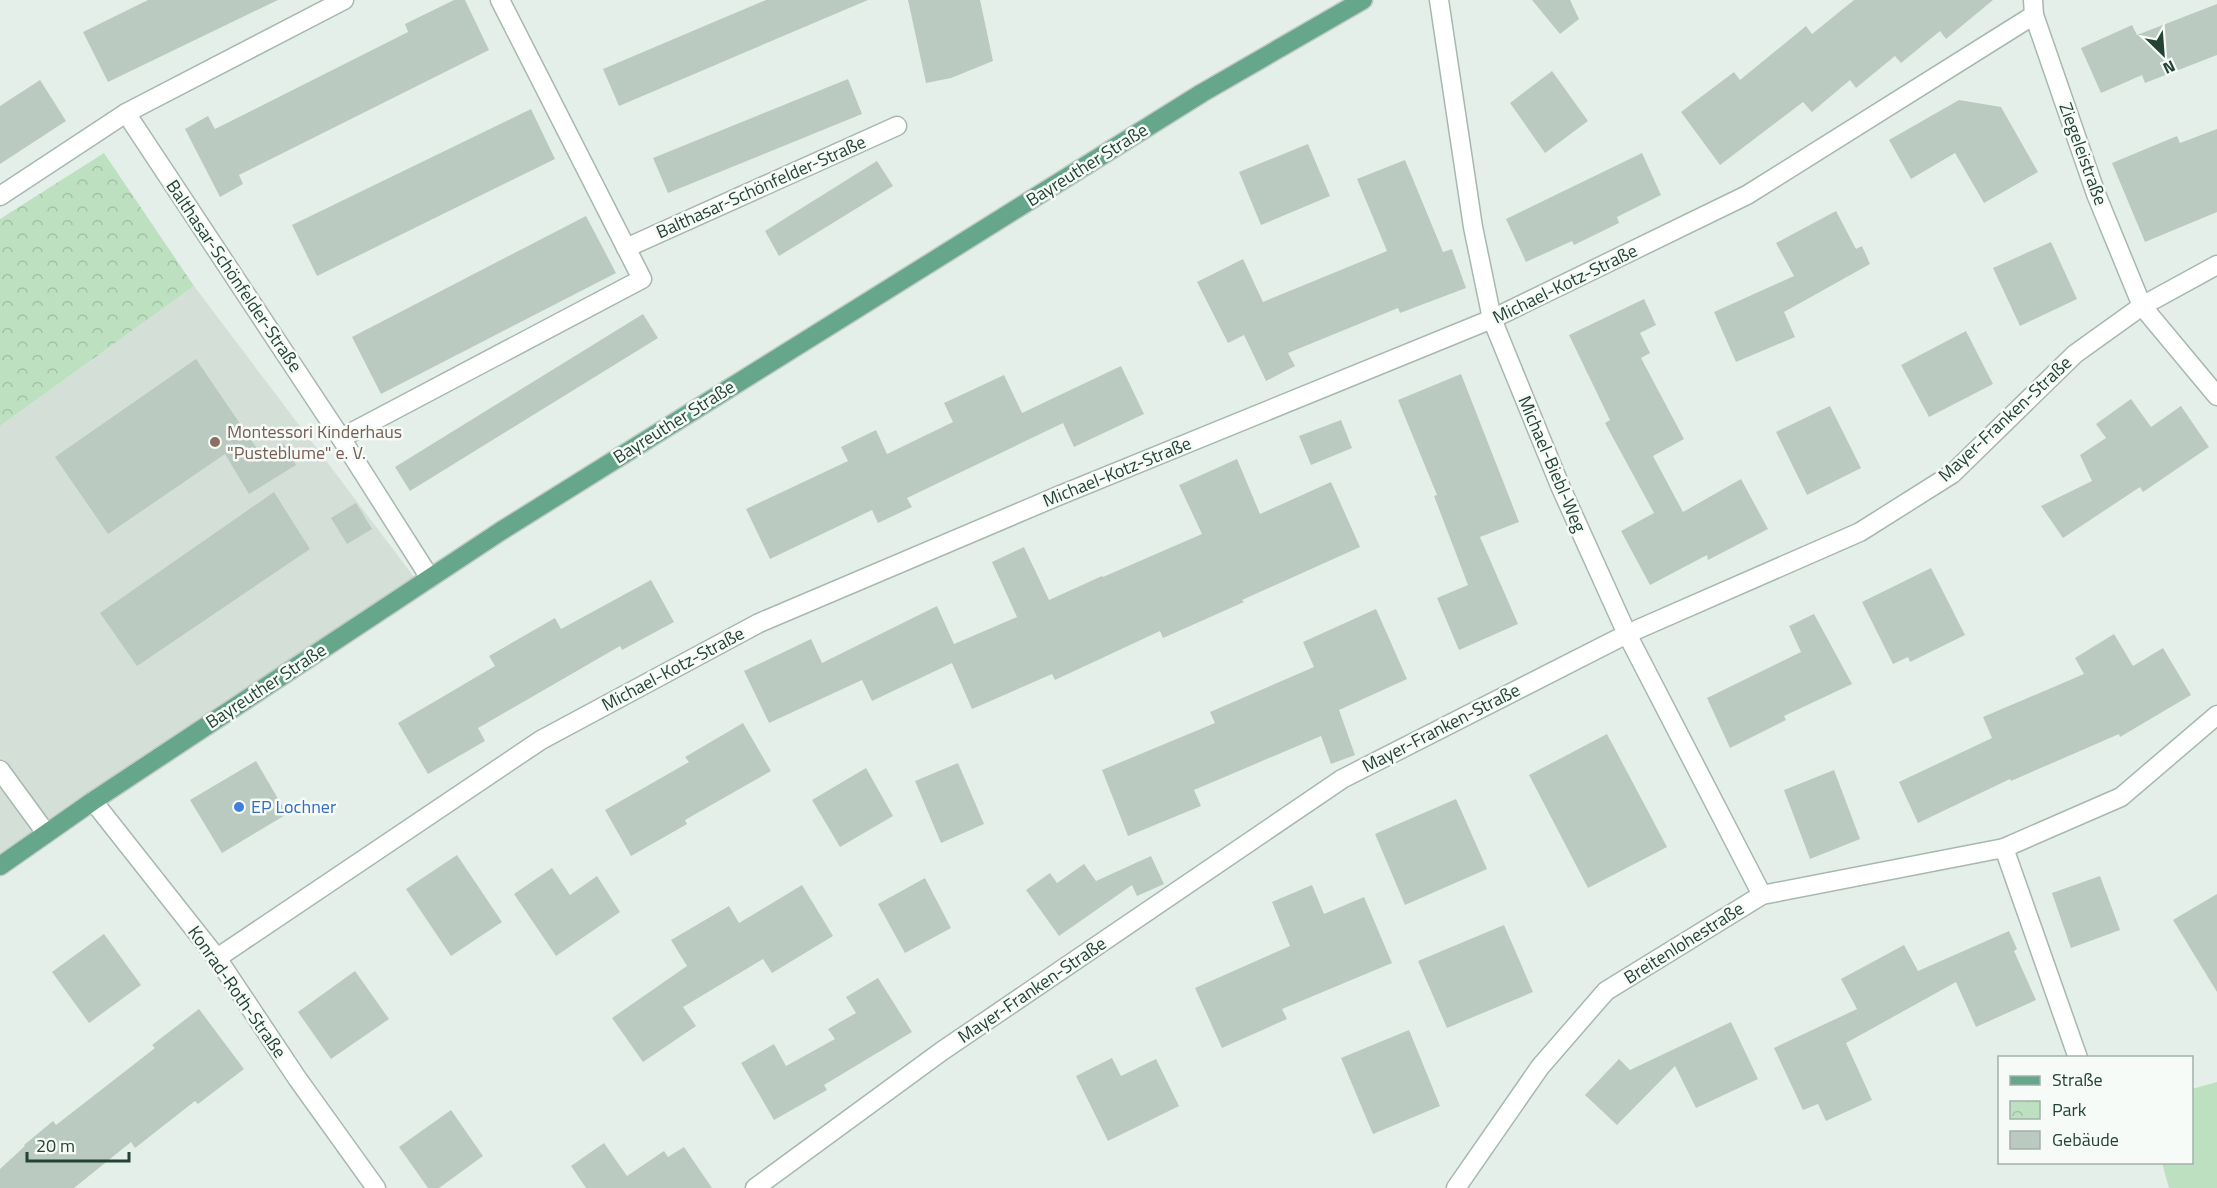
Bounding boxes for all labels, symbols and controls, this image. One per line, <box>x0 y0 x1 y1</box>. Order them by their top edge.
north arrow <box>2133 24 2193 84</box>
text: N <box>2159 54 2179 81</box>
street label: Ziegeleistraße <box>2052 99 2115 209</box>
street label: Bayreuther Straße <box>1021 116 1153 213</box>
street label: Balthasar-Schönfelder-Straße <box>652 128 870 245</box>
street label: Balthasar-Schönfelder-Straße <box>160 174 309 377</box>
street label: Michael-Kotz-Straße <box>1488 237 1642 330</box>
street label: Mayer-Franken-Straße <box>1932 349 2078 488</box>
street label: Bayreuther Straße <box>608 373 740 470</box>
street label: Michael-Biebl-Weg <box>1512 391 1593 536</box>
place label: Montessori Kinderhaus "Pusteblume" e. V. <box>227 418 402 466</box>
street label: Michael-Kotz-Straße <box>1038 429 1195 514</box>
marker: Montessori Kinderhaus "Pusteblume" e. V. <box>208 435 222 449</box>
street label: Michael-Kotz-Straße <box>597 620 749 718</box>
street label: Bayreuther Straße <box>200 636 331 735</box>
street label: Mayer-Franken-Straße <box>1357 676 1524 779</box>
place label: EP Lochner <box>251 793 336 820</box>
marker: EP Lochner <box>232 800 246 814</box>
street label: Breitenlohestraße <box>1618 895 1749 990</box>
street label: Konrad-Roth-Straße <box>182 920 293 1063</box>
street label: Mayer-Franken-Straße <box>952 930 1111 1049</box>
legend <box>1998 1056 2193 1164</box>
text: Straße <box>2052 1066 2103 1093</box>
text: Park <box>2052 1096 2087 1123</box>
scale bar <box>27 1125 129 1163</box>
text: Gebäude <box>2052 1126 2119 1153</box>
text: 20 m <box>36 1132 75 1159</box>

